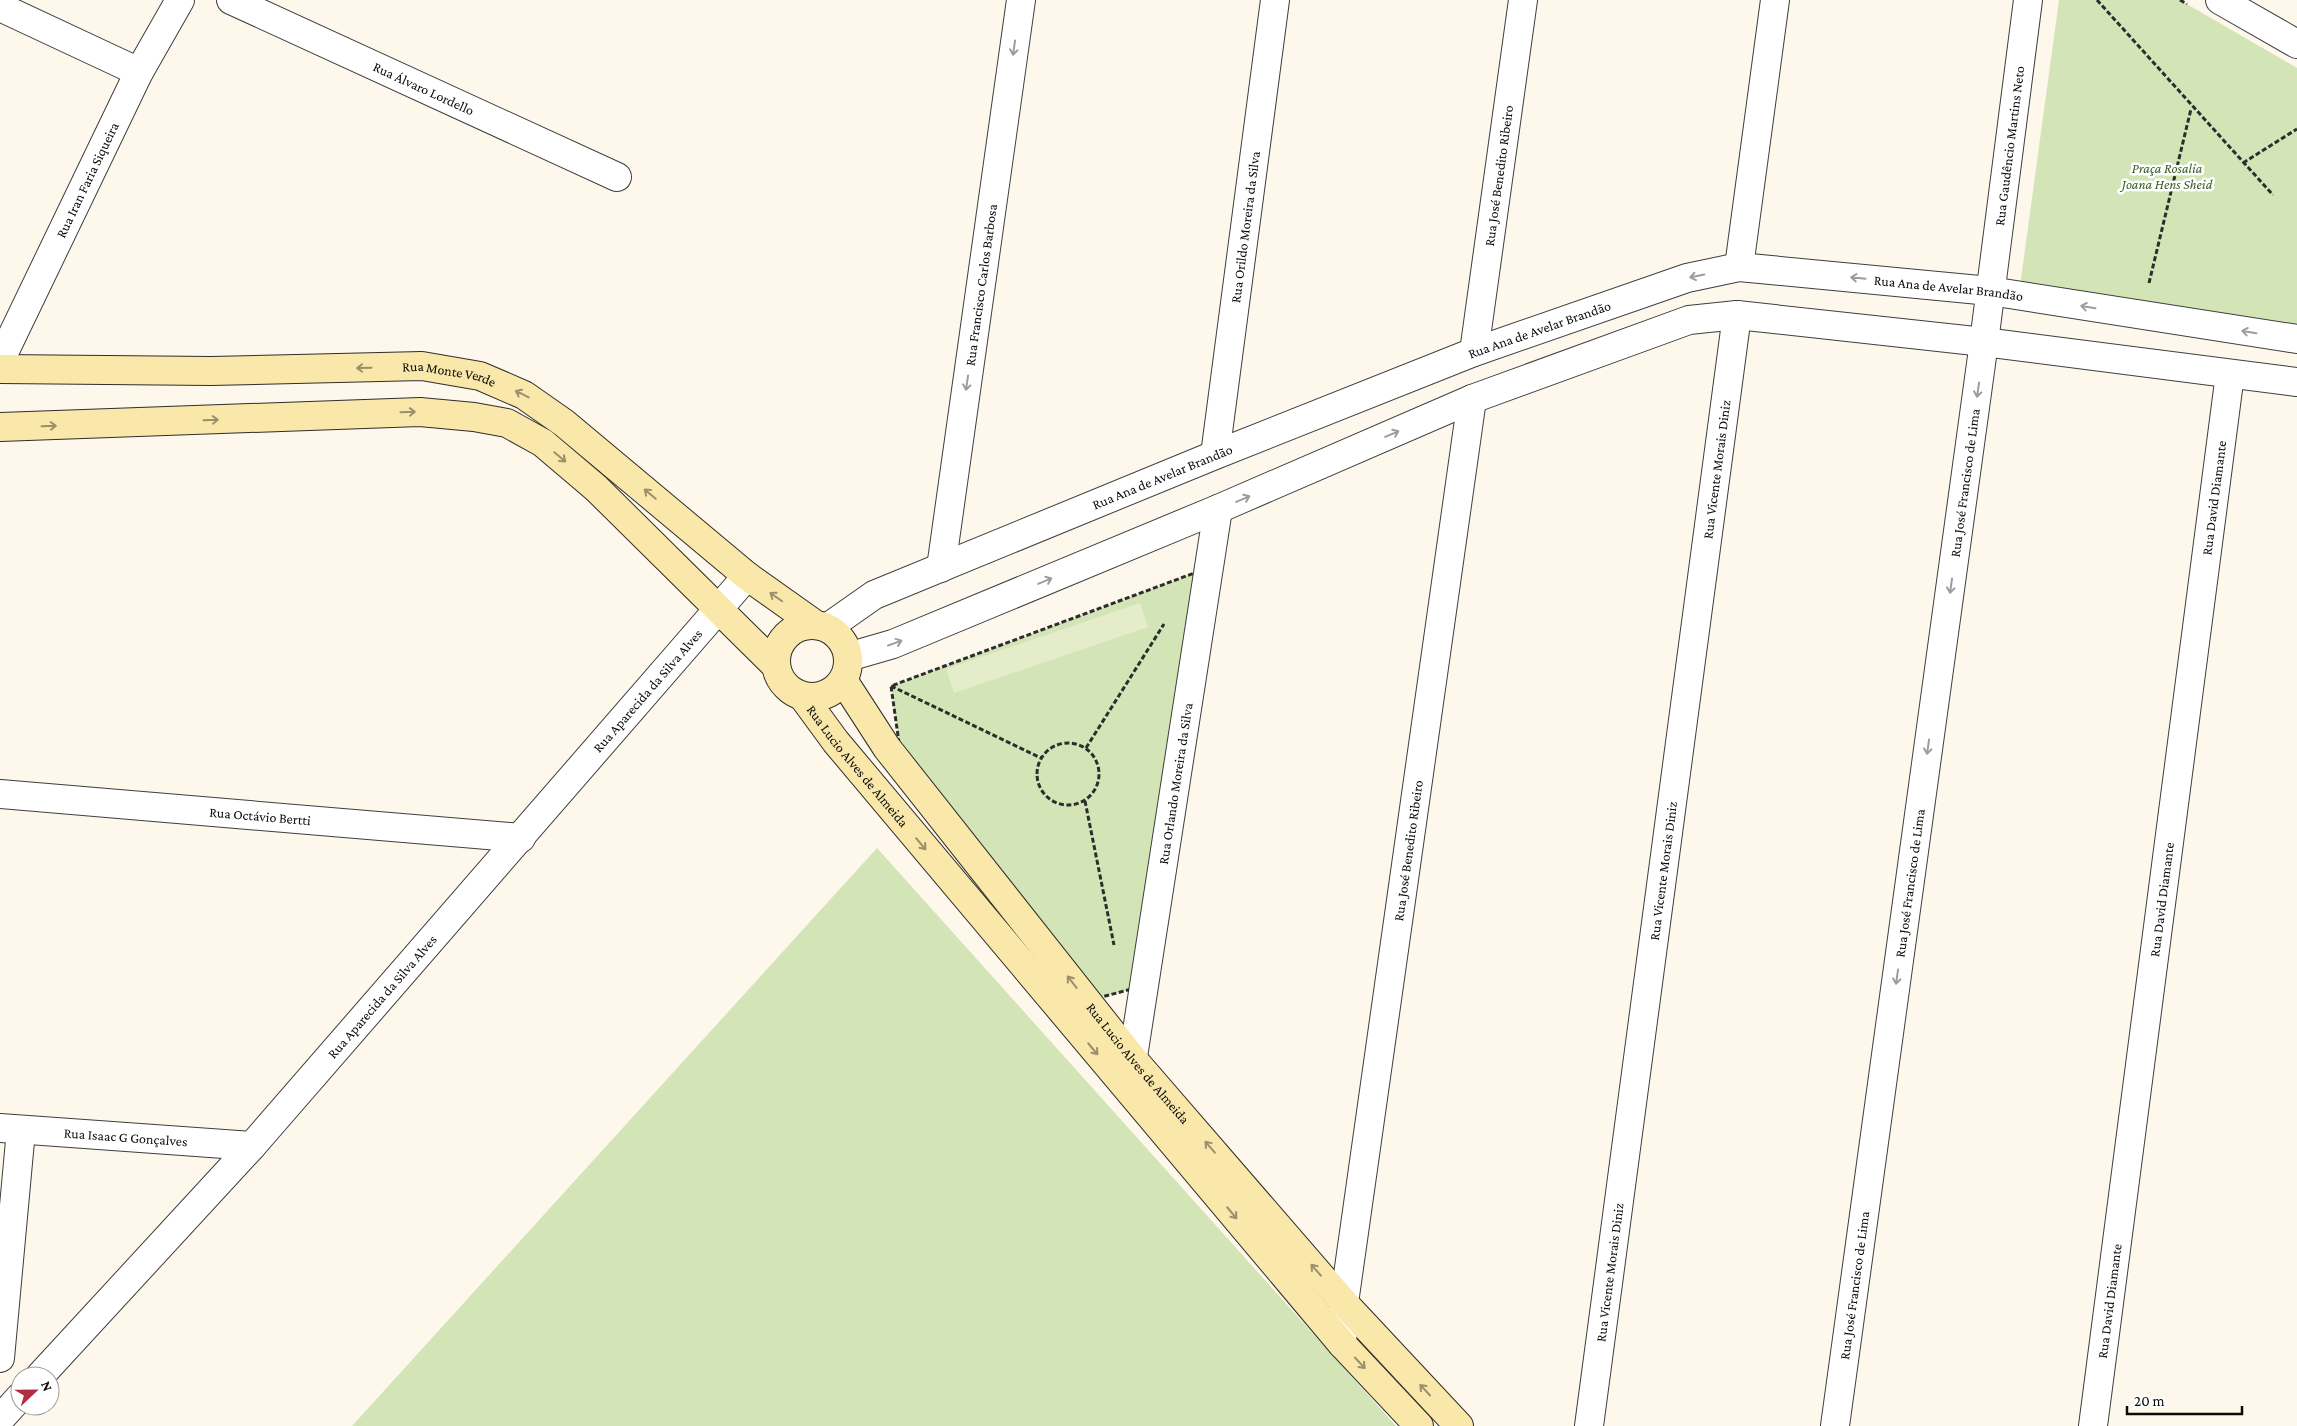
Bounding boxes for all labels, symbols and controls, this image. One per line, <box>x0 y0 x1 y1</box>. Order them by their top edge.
one-way arrow <box>1009 40 1019 56</box>
street label: Rua Álvaro Lordello <box>371 58 477 118</box>
street label: Rua Gaudêncio Martins Neto <box>1991 65 2027 227</box>
street label: Rua José Benedito Ribeiro <box>1481 104 1516 247</box>
street label: Rua Iran Faria Siqueira <box>53 119 122 240</box>
street label: Rua Orildo Moreira da Silva <box>1227 150 1263 304</box>
park label: Praça Rosalia Joana Hens Sheid <box>2119 160 2213 192</box>
street label: Rua Francisco Carlos Barbosa <box>962 202 1000 367</box>
one-way arrow <box>1689 271 1705 281</box>
street label: Rua Ana de Avelar Brandão <box>1873 272 2024 304</box>
one-way arrow <box>1850 273 1866 283</box>
street label: Rua Ana de Avelar Brandão <box>1466 297 1613 362</box>
one-way arrow <box>2081 301 2097 311</box>
one-way arrow <box>2241 326 2257 336</box>
street label: Rua Monte Verde <box>402 358 499 390</box>
one-way arrow <box>356 363 372 373</box>
one-way arrow <box>962 374 972 390</box>
one-way arrow <box>1972 382 1982 398</box>
one-way arrow <box>515 389 530 398</box>
street label: Rua Vicente Morais Diniz <box>1699 399 1734 540</box>
street label: Rua José Francisco de Lima <box>1947 407 1983 558</box>
one-way arrow <box>400 408 416 417</box>
one-way arrow <box>202 415 219 425</box>
one-way arrow <box>40 421 56 430</box>
one-way arrow <box>1384 428 1399 438</box>
street label: Rua David Diamante <box>2198 440 2229 556</box>
street label: Rua Ana de Avelar Brandão <box>1090 441 1235 513</box>
one-way arrow <box>553 452 566 463</box>
one-way arrow <box>643 489 656 500</box>
one-way arrow <box>1235 493 1250 503</box>
one-way arrow <box>1037 576 1052 585</box>
one-way arrow <box>1945 578 1955 594</box>
one-way arrow <box>770 591 783 602</box>
street label: Rua Aparecida da Silva Alves <box>590 626 705 756</box>
one-way arrow <box>886 638 902 647</box>
street label: Rua Orlando Moreira da Silva <box>1155 701 1196 865</box>
street label: Rua Lucio Alves de Almeida <box>803 702 912 831</box>
one-way arrow <box>1923 739 1933 755</box>
street label: Rua José Benedito Ribeiro <box>1390 779 1426 922</box>
street label: Rua Vicente Morais Diniz <box>1646 800 1680 941</box>
street label: Rua Octávio Bertti <box>209 804 312 828</box>
street label: Rua José Francisco de Lima <box>1891 807 1928 958</box>
one-way arrow <box>916 837 927 850</box>
street label: Rua David Diamante <box>2146 841 2177 958</box>
street label: Rua Aparecida da Silva Alves <box>324 931 440 1061</box>
one-way arrow <box>1892 969 1902 985</box>
one-way arrow <box>1067 976 1078 989</box>
street label: Rua Lucio Alves de Almeida <box>1083 999 1193 1127</box>
one-way arrow <box>1087 1042 1099 1055</box>
street label: Rua Isaac G Gonçalves <box>63 1125 188 1149</box>
one-way arrow <box>1204 1141 1215 1154</box>
street label: Rua Vicente Morais Diniz <box>1592 1202 1627 1343</box>
one-way arrow <box>1226 1206 1237 1219</box>
street label: Rua José Francisco de Lima <box>1836 1209 1873 1361</box>
street label: Rua David Diamante <box>2094 1243 2125 1359</box>
one-way arrow <box>1310 1264 1321 1277</box>
one-way arrow <box>1354 1357 1366 1370</box>
north arrow <box>10 1366 60 1416</box>
text: N <box>38 1379 56 1394</box>
one-way arrow <box>1419 1384 1431 1397</box>
scale bar <box>2127 1384 2242 1416</box>
text: 20 m <box>2134 1393 2165 1409</box>

